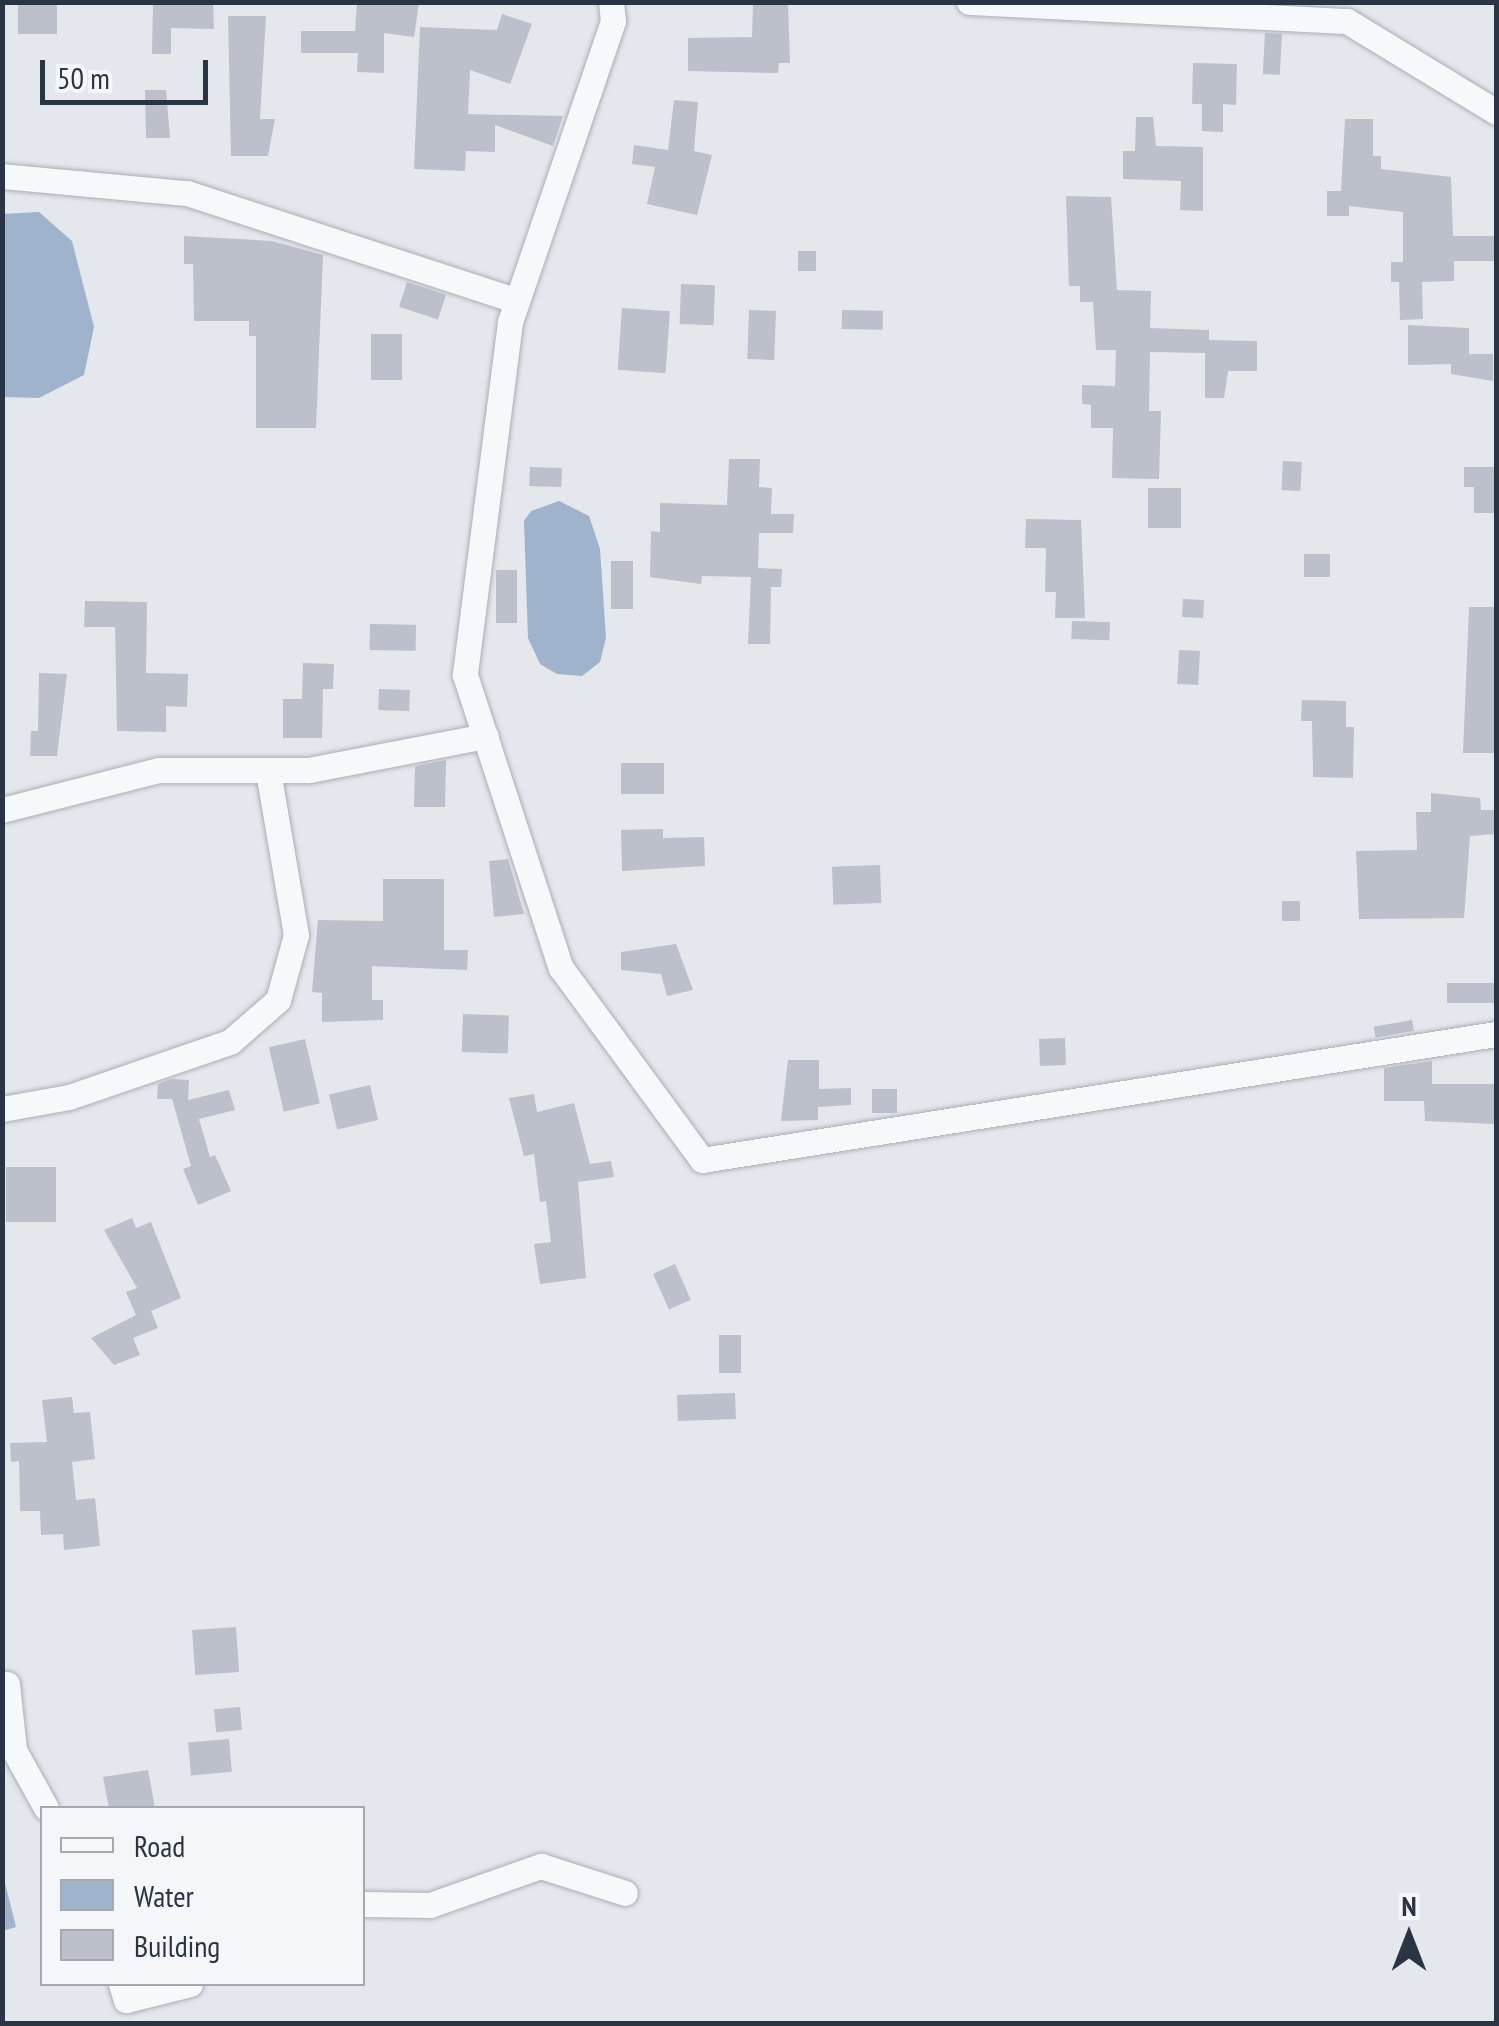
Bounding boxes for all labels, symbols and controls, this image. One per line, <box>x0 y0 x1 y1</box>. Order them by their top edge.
scale bar <box>45 40 212 102</box>
text: 50 m <box>57 58 110 97</box>
legend <box>40 1806 365 1986</box>
text: Road <box>134 1826 185 1865</box>
text: Water <box>134 1876 194 1915</box>
north arrow <box>1359 1886 1459 1986</box>
text: N <box>1401 1887 1417 1924</box>
text: Building <box>134 1926 220 1965</box>

